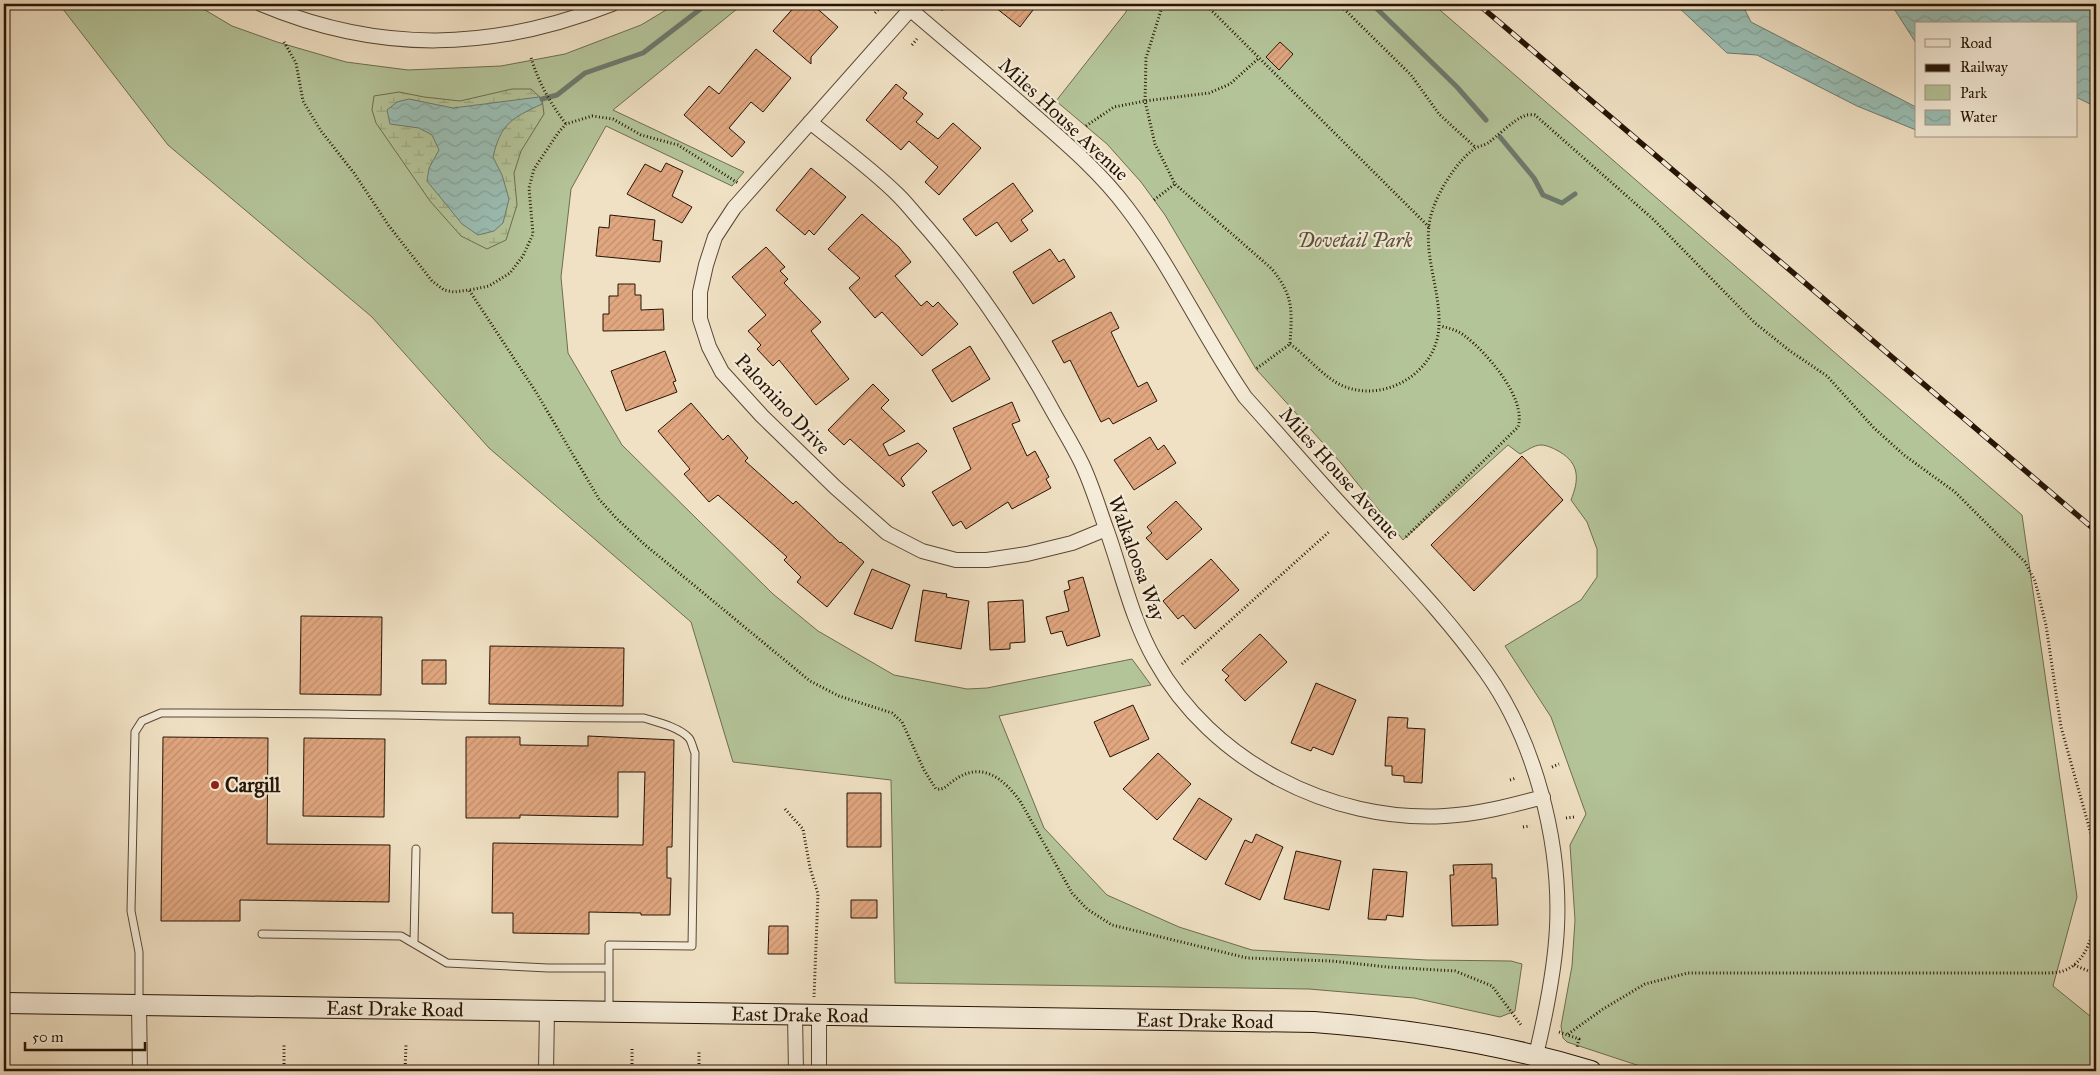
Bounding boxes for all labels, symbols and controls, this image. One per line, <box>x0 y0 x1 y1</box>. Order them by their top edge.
legend <box>1915 22 2078 138</box>
text: Road <box>1960 34 1992 52</box>
street label: Miles House Avenue <box>994 52 1134 186</box>
text: Railway <box>1960 58 2009 76</box>
text: Park <box>1960 84 1987 102</box>
text: Water <box>1960 108 1997 126</box>
park label: Dovetail Park <box>1297 228 1413 252</box>
street label: Palomino Drive <box>730 349 836 459</box>
street label: Miles House Avenue <box>1274 402 1406 544</box>
street label: Walkaloosa Way <box>1103 492 1171 624</box>
place label: Cargill <box>225 773 281 798</box>
marker: Cargill <box>209 779 221 791</box>
street label: East Drake Road <box>326 996 464 1022</box>
street label: East Drake Road <box>731 1002 869 1028</box>
street label: East Drake Road <box>1136 1007 1274 1033</box>
scale bar <box>25 1020 145 1052</box>
text: 50 m <box>32 1028 64 1046</box>

